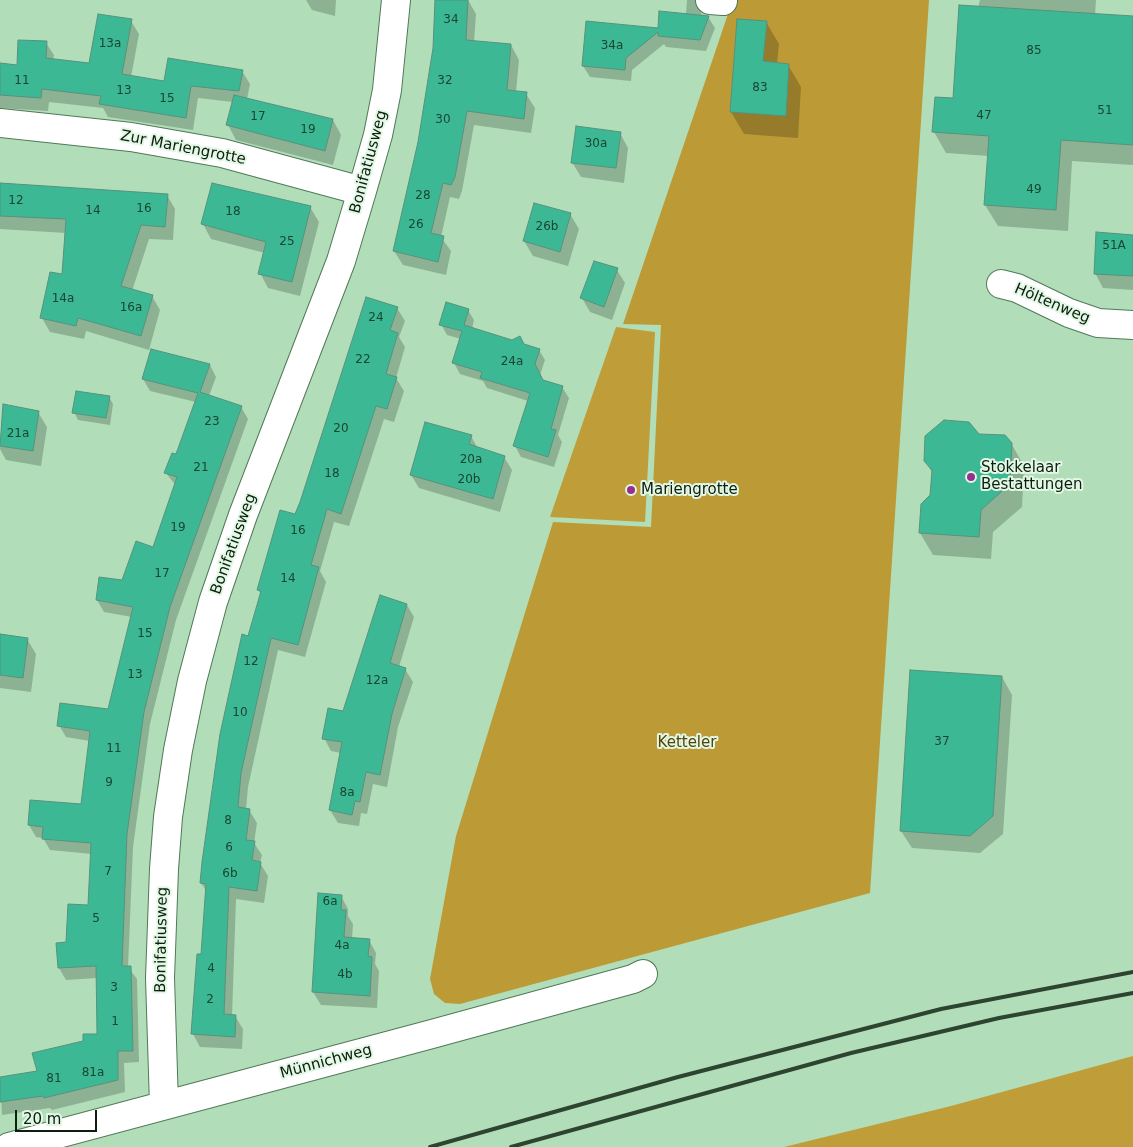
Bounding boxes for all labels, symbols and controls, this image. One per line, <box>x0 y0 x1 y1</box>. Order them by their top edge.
house number: 34 <box>443 13 459 27</box>
house number: 13a <box>99 37 121 51</box>
house number: 34a <box>601 39 623 53</box>
house number: 85 <box>1026 44 1042 58</box>
house number: 11 <box>14 74 30 88</box>
house number: 32 <box>437 74 453 88</box>
house number: 83 <box>752 81 768 95</box>
house number: 13 <box>116 84 132 98</box>
house number: 15 <box>159 92 175 106</box>
house number: 51 <box>1097 104 1113 118</box>
street label: Bonifatiusweg <box>347 108 391 216</box>
house number: 47 <box>976 109 992 123</box>
house number: 17 <box>250 110 266 124</box>
house number: 30 <box>435 113 451 127</box>
house number: 19 <box>300 123 316 137</box>
street label: Zur Mariengrotte <box>119 127 247 169</box>
house number: 30a <box>585 137 607 151</box>
house number: 49 <box>1026 183 1042 197</box>
house number: 28 <box>415 189 431 203</box>
house number: 12 <box>8 194 24 208</box>
house number: 16 <box>136 202 152 216</box>
house number: 14 <box>85 204 101 218</box>
house number: 18 <box>225 205 241 219</box>
house number: 26 <box>408 218 424 232</box>
house number: 26b <box>536 220 558 234</box>
house number: 25 <box>279 235 295 249</box>
house number: 51A <box>1102 239 1126 253</box>
street label: Höltenweg <box>1012 280 1092 328</box>
house number: 14a <box>52 292 74 306</box>
house number: 16a <box>120 301 142 315</box>
house number: 24 <box>368 311 384 325</box>
house number: 22 <box>355 353 371 367</box>
house number: 24a <box>501 355 523 369</box>
house number: 23 <box>204 415 220 429</box>
house number: 20 <box>333 422 349 436</box>
house number: 21a <box>7 427 29 441</box>
house number: 20a <box>460 453 482 467</box>
place label: Stokkelaar Bestattungen <box>981 459 1082 494</box>
house number: 21 <box>193 461 209 475</box>
house number: 18 <box>324 467 340 481</box>
marker: Stokkelaar Bestattungen <box>965 471 977 483</box>
house number: 20b <box>458 473 480 487</box>
place label: Mariengrotte <box>641 481 738 499</box>
marker: Mariengrotte <box>625 484 637 496</box>
street label: Bonifatiusweg <box>207 491 261 597</box>
house number: 19 <box>170 521 186 535</box>
house number: 16 <box>290 524 306 538</box>
house number: 17 <box>154 567 170 581</box>
house number: 14 <box>280 572 296 586</box>
house number: 15 <box>137 627 153 641</box>
house number: 12 <box>243 655 259 669</box>
house number: 13 <box>127 668 143 682</box>
house number: 12a <box>366 674 388 688</box>
house number: 10 <box>232 706 248 720</box>
park label: Ketteler <box>658 734 716 752</box>
house number: 37 <box>934 735 950 749</box>
house number: 11 <box>106 742 122 756</box>
house number: 9 <box>105 776 113 790</box>
house number: 8a <box>340 786 354 800</box>
house number: 8 <box>224 814 232 828</box>
house number: 6 <box>225 841 233 855</box>
house number: 7 <box>104 865 112 879</box>
house number: 6b <box>222 867 238 881</box>
street label: Bonifatiusweg <box>152 887 172 993</box>
house number: 6a <box>323 895 337 909</box>
house number: 5 <box>92 912 100 926</box>
house number: 4a <box>335 939 349 953</box>
house number: 4 <box>207 962 215 976</box>
house number: 4b <box>337 968 353 982</box>
house number: 3 <box>110 981 118 995</box>
house number: 2 <box>206 993 214 1007</box>
house number: 1 <box>111 1015 119 1029</box>
street label: Münnichweg <box>278 1041 374 1083</box>
house number: 81a <box>82 1066 104 1080</box>
house number: 81 <box>46 1072 62 1086</box>
scale bar <box>18 1100 100 1132</box>
text: 20 m <box>23 1110 61 1128</box>

